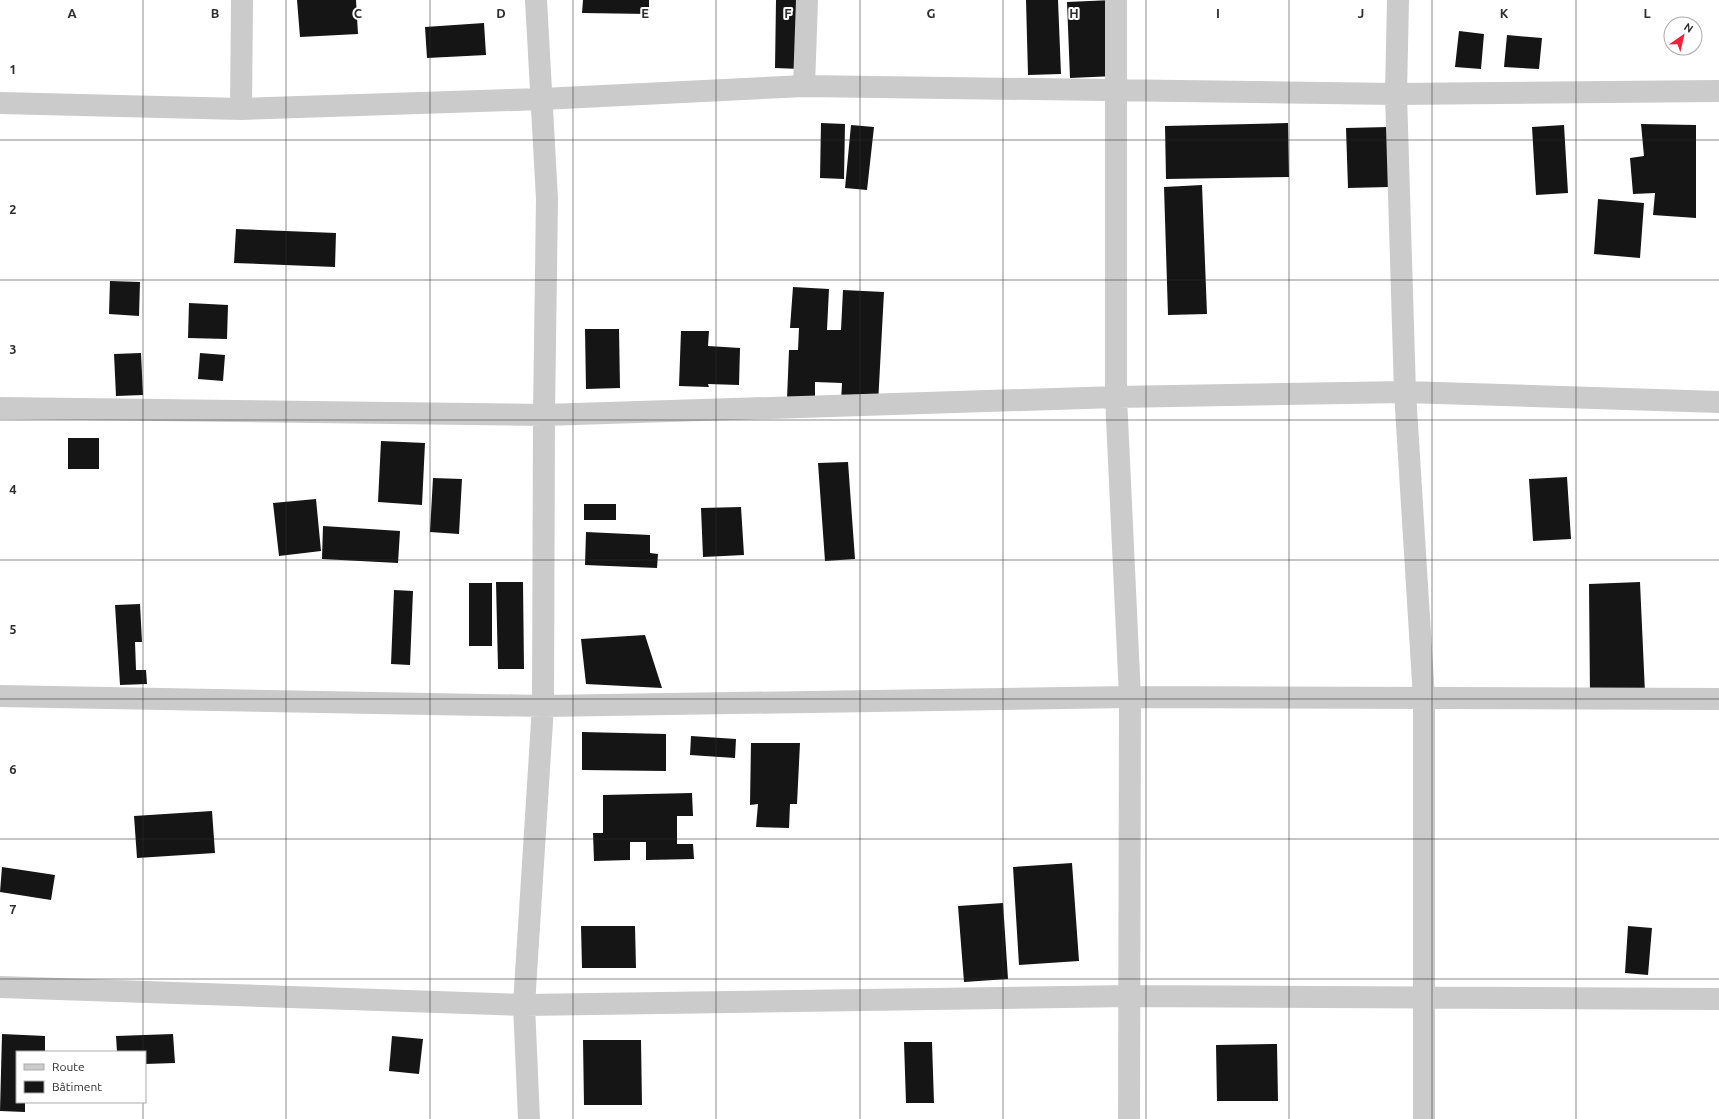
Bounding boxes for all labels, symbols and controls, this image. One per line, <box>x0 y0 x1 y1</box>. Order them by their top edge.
text: A <box>67 6 77 20</box>
text: B <box>211 6 220 20</box>
text: C <box>354 6 363 20</box>
text: D <box>496 6 506 20</box>
text: E <box>641 6 649 20</box>
text: F <box>784 6 792 20</box>
text: G <box>927 6 936 20</box>
text: H <box>1069 6 1079 20</box>
text: I <box>1216 6 1220 20</box>
text: J <box>1358 6 1364 20</box>
text: K <box>1500 6 1509 20</box>
text: L <box>1643 6 1651 20</box>
north arrow <box>1663 16 1703 56</box>
text: N <box>1682 20 1695 35</box>
text: 1 <box>9 62 17 76</box>
text: 2 <box>9 202 17 216</box>
text: 3 <box>9 342 17 356</box>
text: 4 <box>9 482 17 496</box>
text: 5 <box>9 622 17 636</box>
text: 6 <box>9 762 17 776</box>
text: 7 <box>9 902 17 916</box>
legend <box>16 1051 146 1103</box>
text: Route <box>52 1060 85 1073</box>
text: Bâtiment <box>52 1080 102 1093</box>

